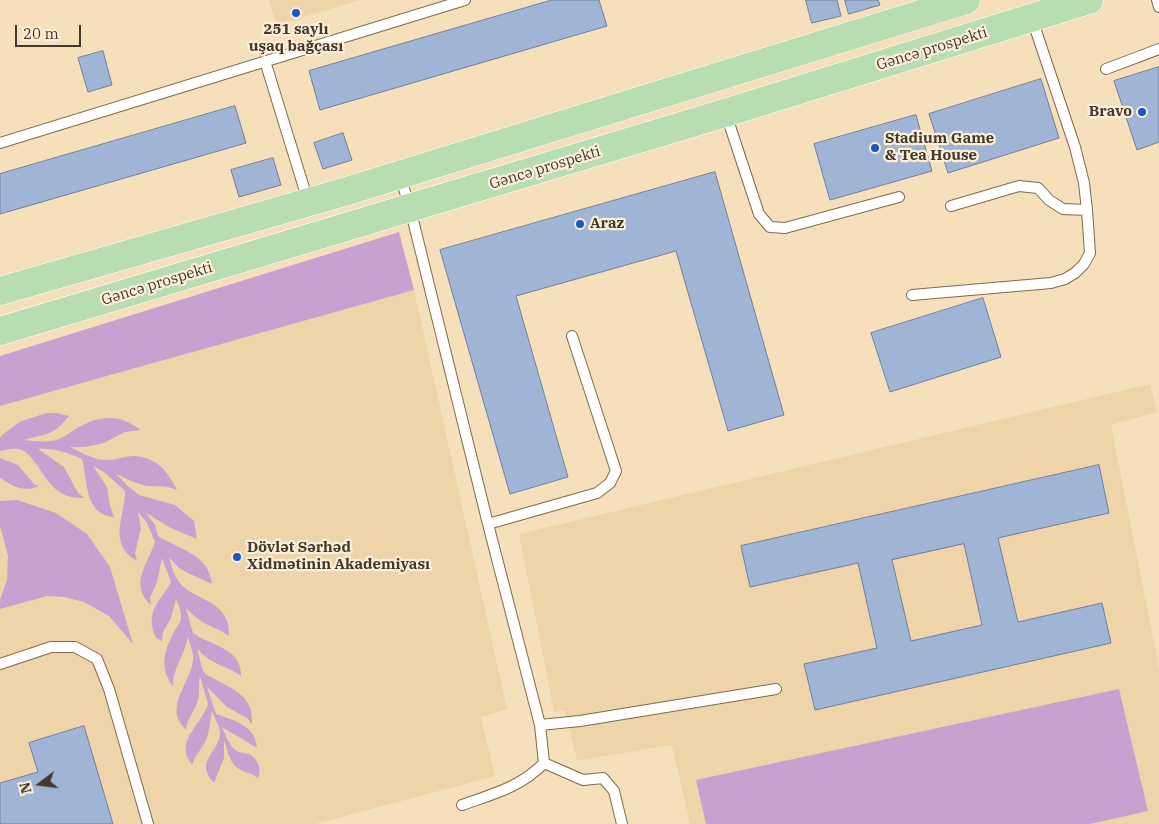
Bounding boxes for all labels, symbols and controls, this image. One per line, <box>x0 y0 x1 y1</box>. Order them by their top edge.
marker: 251 saylı uşaq bağçası <box>290 7 302 19</box>
scale bar <box>18 15 84 47</box>
place label: 251 saylı uşaq bağçası <box>249 21 343 56</box>
text: 20 m <box>23 24 59 43</box>
street label: Gəncə prospekti <box>874 24 990 74</box>
place label: Bravo <box>1089 103 1132 121</box>
marker: Bravo <box>1136 106 1148 118</box>
place label: Stadium Game & Tea House <box>885 130 994 165</box>
marker: Stadium Game & Tea House <box>869 142 881 154</box>
street label: Gəncə prospekti <box>487 143 603 193</box>
place label: Araz <box>590 215 624 233</box>
marker: Araz <box>574 218 586 230</box>
street label: Gəncə prospekti <box>99 259 215 309</box>
place label: Dövlət Sərhəd Xidmətinin Akademiyası <box>247 539 430 574</box>
marker: Dövlət Sərhəd Xidmətinin Akademiyası <box>231 551 243 563</box>
north arrow <box>15 759 65 809</box>
text: N <box>15 780 36 796</box>

